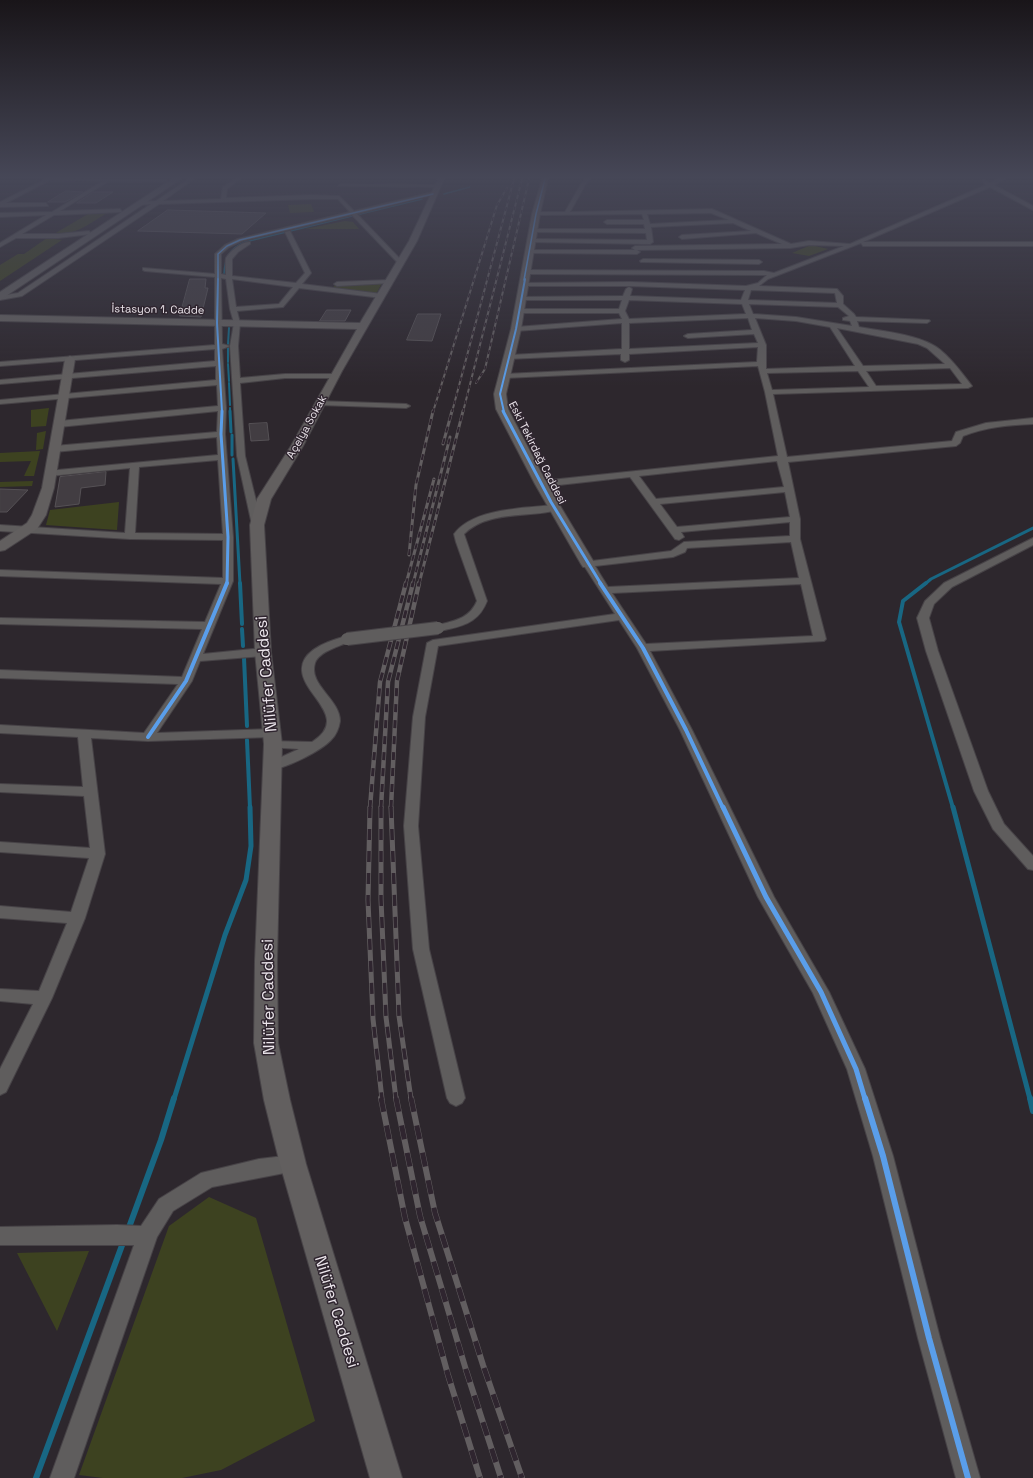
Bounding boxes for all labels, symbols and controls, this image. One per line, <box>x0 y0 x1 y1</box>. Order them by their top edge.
street label: İstasyon 1. Cadde <box>112 303 204 317</box>
street label: Açelya Sokak <box>284 393 330 461</box>
street label: Eski Tekirdağ Caddesi <box>505 399 569 507</box>
street label: Nilüfer Caddesi <box>252 615 282 733</box>
street label: Nilüfer Caddesi <box>258 939 280 1055</box>
street label: Nilüfer Caddesi <box>310 1254 362 1370</box>

